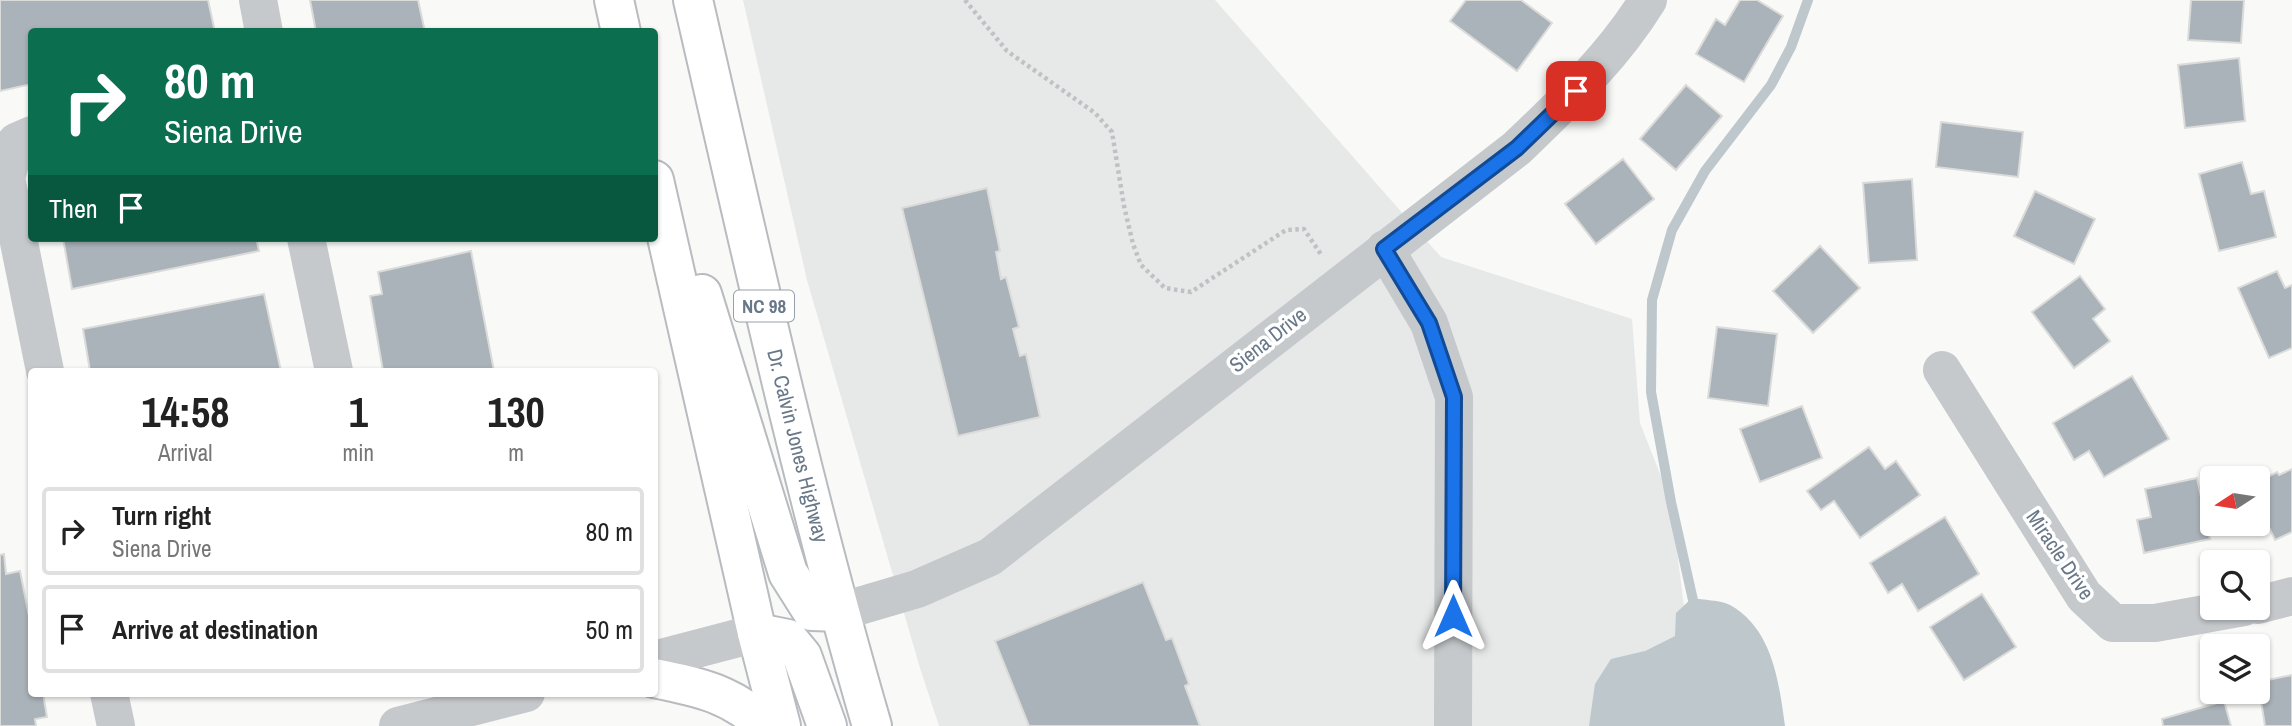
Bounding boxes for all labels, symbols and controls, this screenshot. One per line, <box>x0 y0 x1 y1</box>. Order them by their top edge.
text: 80 m <box>164 47 256 113</box>
icon: right <box>49 56 140 147</box>
pin <box>1546 61 1606 121</box>
icon: arrive <box>1557 72 1595 110</box>
text: Siena Drive <box>164 110 303 153</box>
icon: arrive <box>112 189 150 227</box>
text: Then <box>49 191 98 226</box>
road number: NC 98 <box>734 290 794 322</box>
street label: Siena Drive <box>1223 300 1312 379</box>
street label: Dr. Calvin Jones Highway <box>760 346 836 546</box>
text: 14:58 <box>141 384 229 440</box>
text: 1 <box>349 384 368 440</box>
text: 130 <box>487 384 545 440</box>
text: Arrival <box>158 437 213 468</box>
text: min <box>343 437 374 468</box>
text: m <box>508 437 524 468</box>
north arrow <box>2200 466 2270 536</box>
map controls <box>2200 466 2270 704</box>
text: Turn right <box>112 498 211 533</box>
street label: Miracle Drive <box>2020 504 2101 605</box>
icon: right <box>53 512 91 550</box>
text: 80 m <box>586 514 633 549</box>
text: Siena Drive <box>112 533 212 564</box>
button: search <box>2200 550 2270 620</box>
position arrow <box>1416 579 1490 653</box>
icon: arrive <box>53 610 91 648</box>
text: Arrive at destination <box>112 612 318 647</box>
text: 50 m <box>586 612 633 647</box>
button: layers <box>2200 634 2270 704</box>

